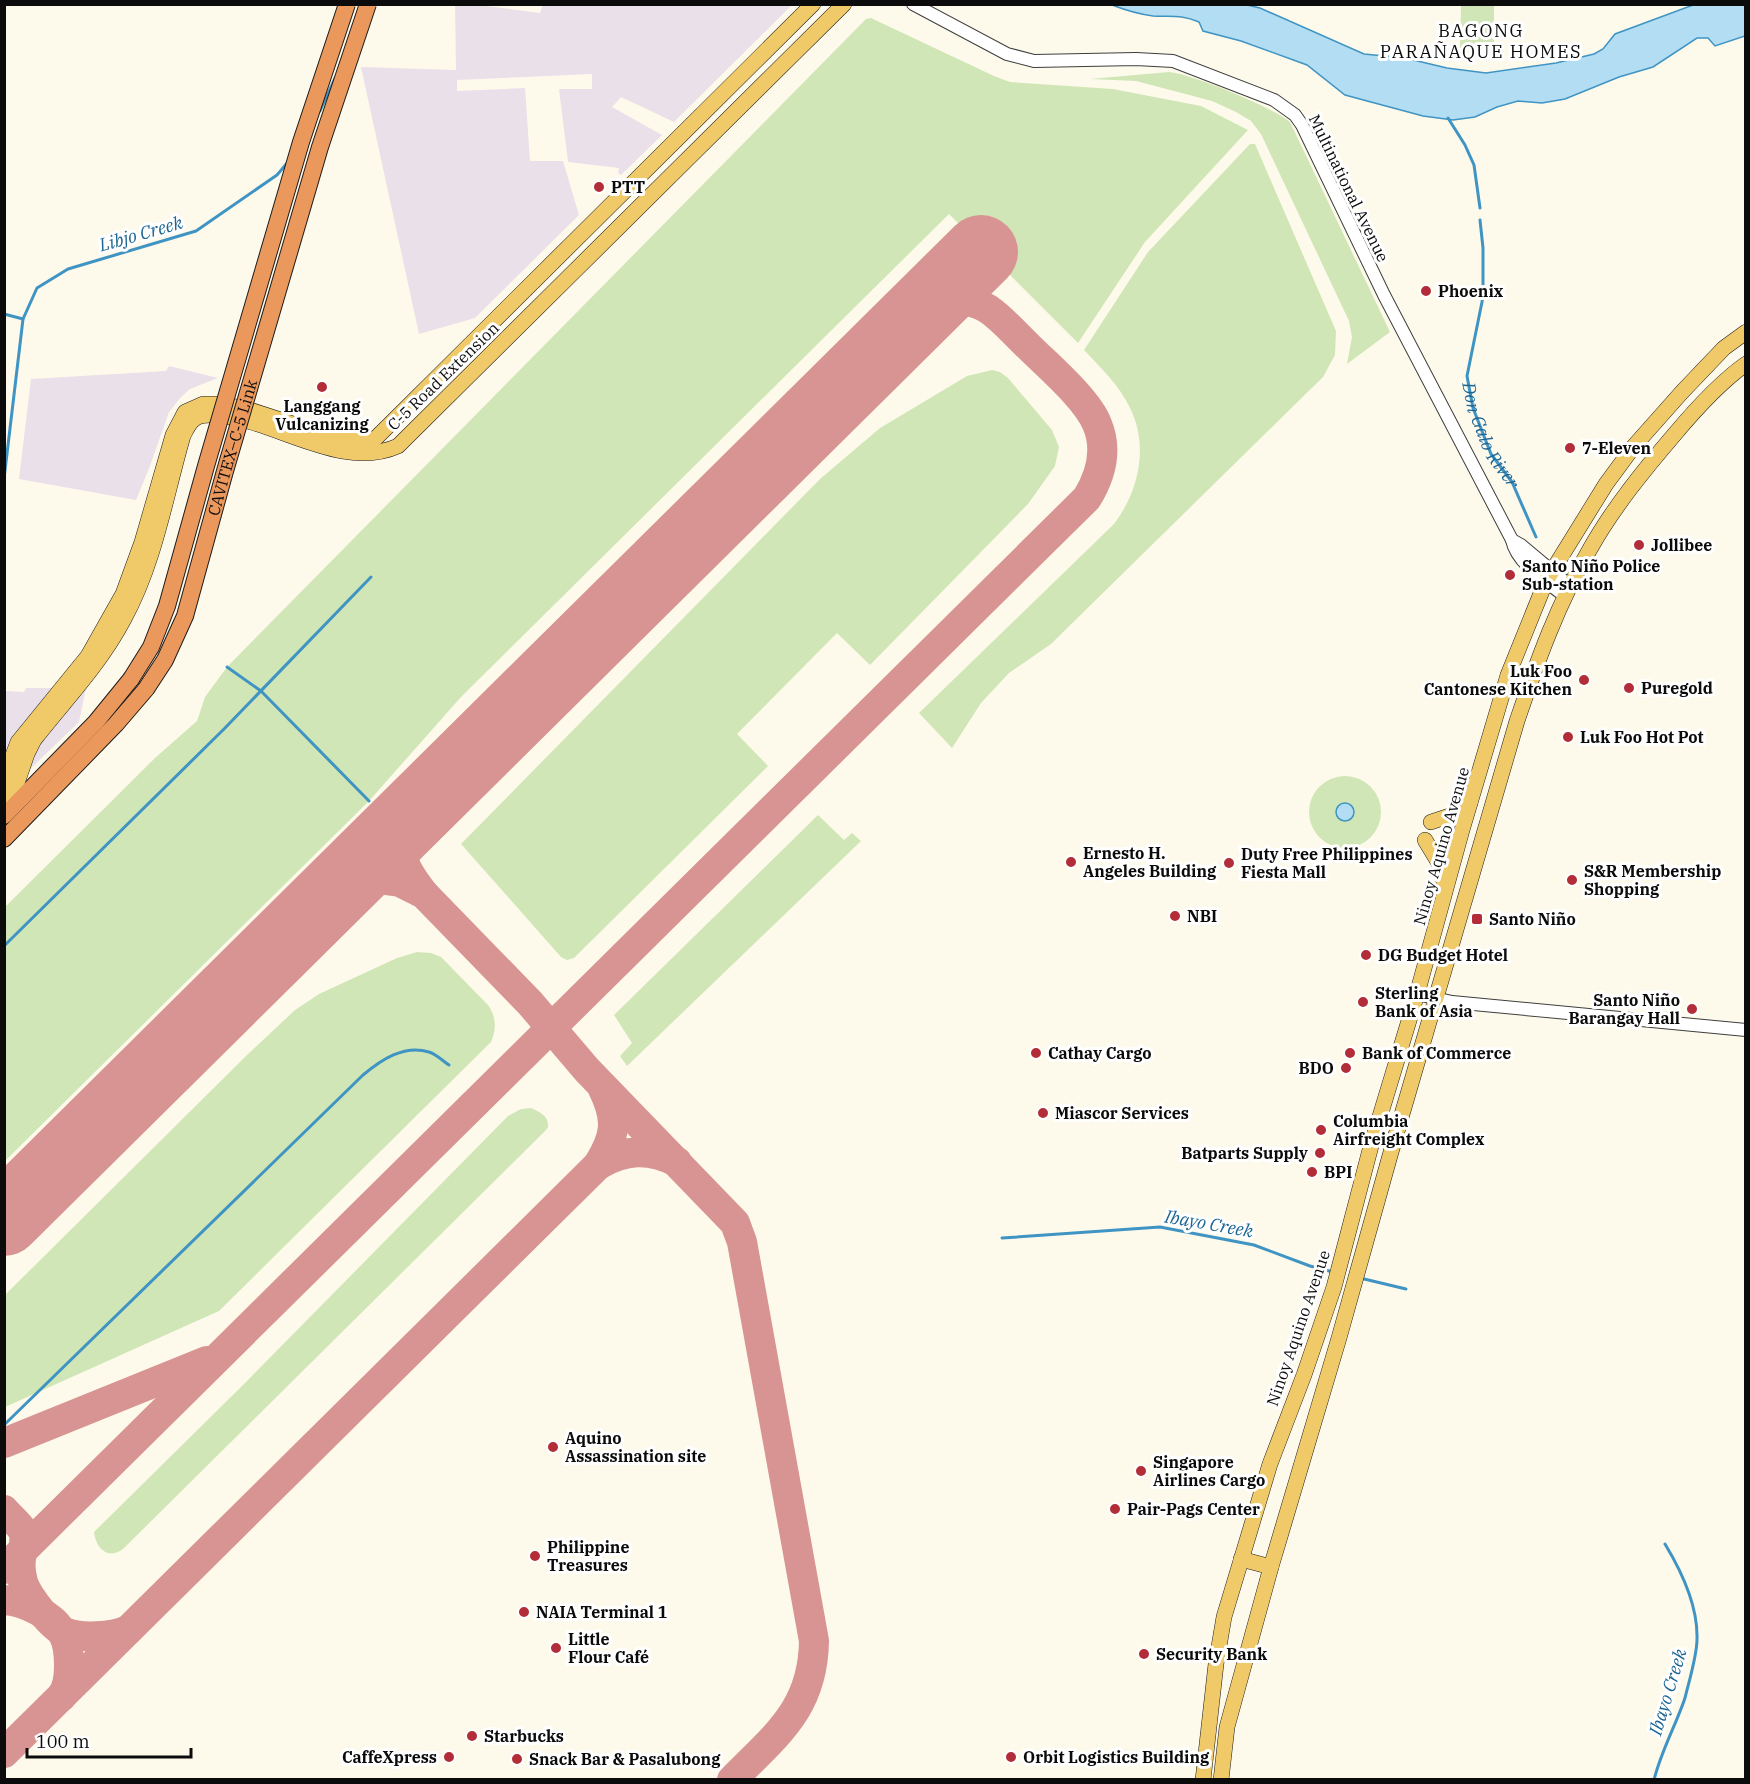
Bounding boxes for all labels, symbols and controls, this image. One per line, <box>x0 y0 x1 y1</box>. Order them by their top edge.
district label: BAGONG PARAÑAQUE HOMES <box>1380 19 1582 63</box>
street label: Multinational Avenue <box>1305 111 1393 265</box>
place label: PTT <box>611 177 645 197</box>
marker: PTT <box>592 180 606 194</box>
water label: Libjo Creek <box>95 210 186 257</box>
place label: Phoenix <box>1438 281 1504 301</box>
marker: Phoenix <box>1419 284 1433 298</box>
street label: C-5 Road Extension <box>383 318 503 434</box>
street label: CAVITEX–C-5 Link <box>203 376 262 518</box>
water label: Don Galo River <box>1457 379 1525 492</box>
marker: Langgang Vulcanizing <box>315 380 329 394</box>
place label: Langgang Vulcanizing <box>275 396 369 434</box>
place label: 7-Eleven <box>1582 438 1651 458</box>
marker: 7-Eleven <box>1563 441 1577 455</box>
place label: Jollibee <box>1651 535 1712 555</box>
marker: Jollibee <box>1632 538 1646 552</box>
place label: Santo Niño Police Sub-station <box>1522 556 1660 594</box>
marker: Santo Niño Police Sub-station <box>1503 568 1517 582</box>
place label: Luk Foo Cantonese Kitchen <box>1424 661 1572 699</box>
marker: Luk Foo Cantonese Kitchen <box>1577 673 1591 687</box>
place label: Puregold <box>1641 678 1713 698</box>
marker: Puregold <box>1622 681 1636 695</box>
place label: Luk Foo Hot Pot <box>1580 727 1704 747</box>
marker: Luk Foo Hot Pot <box>1561 730 1575 744</box>
street label: Ninoy Aquino Avenue <box>1409 765 1473 927</box>
place label: Ernesto H. Angeles Building <box>1083 843 1217 881</box>
place label: Duty Free Philippines Fiesta Mall <box>1241 844 1413 882</box>
marker: Ernesto H. Angeles Building <box>1064 855 1078 869</box>
marker: Duty Free Philippines Fiesta Mall <box>1222 856 1236 870</box>
place label: S&R Membership Shopping <box>1584 861 1721 899</box>
marker: S&R Membership Shopping <box>1565 873 1579 887</box>
place label: NBI <box>1187 906 1217 926</box>
marker: NBI <box>1168 909 1182 923</box>
place label: Santo Niño <box>1489 909 1576 929</box>
marker: Santo Niño <box>1470 912 1484 926</box>
place label: DG Budget Hotel <box>1378 945 1508 965</box>
marker: DG Budget Hotel <box>1359 948 1373 962</box>
place label: Sterling Bank of Asia <box>1375 983 1473 1021</box>
place label: Santo Niño Barangay Hall <box>1568 990 1680 1028</box>
marker: Sterling Bank of Asia <box>1356 995 1370 1009</box>
marker: Santo Niño Barangay Hall <box>1685 1002 1699 1016</box>
place label: Cathay Cargo <box>1048 1043 1152 1063</box>
place label: Bank of Commerce <box>1362 1043 1511 1063</box>
marker: Cathay Cargo <box>1029 1046 1043 1060</box>
marker: Bank of Commerce <box>1343 1046 1357 1060</box>
place label: BDO <box>1298 1058 1334 1078</box>
marker: BDO <box>1339 1061 1353 1075</box>
place label: Miascor Services <box>1055 1103 1189 1123</box>
marker: Miascor Services <box>1036 1106 1050 1120</box>
place label: Columbia Airfreight Complex <box>1333 1111 1485 1149</box>
marker: Columbia Airfreight Complex <box>1314 1123 1328 1137</box>
place label: Batparts Supply <box>1181 1143 1309 1163</box>
marker: Batparts Supply <box>1313 1146 1327 1160</box>
place label: BPI <box>1324 1162 1352 1182</box>
marker: BPI <box>1305 1165 1319 1179</box>
water label: Ibayo Creek <box>1162 1204 1255 1243</box>
street label: Ninoy Aquino Avenue <box>1262 1247 1334 1409</box>
place label: Aquino Assassination site <box>565 1428 706 1466</box>
marker: Aquino Assassination site <box>546 1440 560 1454</box>
place label: Singapore Airlines Cargo <box>1153 1452 1265 1490</box>
marker: Singapore Airlines Cargo <box>1134 1464 1148 1478</box>
place label: Pair-Pags Center <box>1127 1499 1260 1519</box>
marker: Pair-Pags Center <box>1108 1502 1122 1516</box>
place label: Philippine Treasures <box>547 1537 630 1575</box>
marker: Philippine Treasures <box>528 1549 542 1563</box>
place label: NAIA Terminal 1 <box>536 1602 667 1622</box>
marker: NAIA Terminal 1 <box>517 1605 531 1619</box>
place label: Little Flour Café <box>568 1629 649 1667</box>
marker: Little Flour Café <box>549 1641 563 1655</box>
place label: Security Bank <box>1156 1644 1267 1664</box>
water label: Ibayo Creek <box>1643 1645 1692 1739</box>
marker: Security Bank <box>1137 1647 1151 1661</box>
scale bar <box>27 1721 190 1759</box>
place label: Starbucks <box>484 1726 564 1746</box>
marker: Starbucks <box>465 1729 479 1743</box>
text: 100 m <box>36 1730 90 1753</box>
place label: CaffeXpress <box>342 1747 437 1767</box>
place label: Orbit Logistics Building <box>1023 1747 1210 1767</box>
place label: Snack Bar & Pasalubong <box>529 1749 721 1769</box>
marker: CaffeXpress <box>442 1750 456 1764</box>
marker: Orbit Logistics Building <box>1004 1750 1018 1764</box>
marker: Snack Bar & Pasalubong <box>510 1752 524 1766</box>

